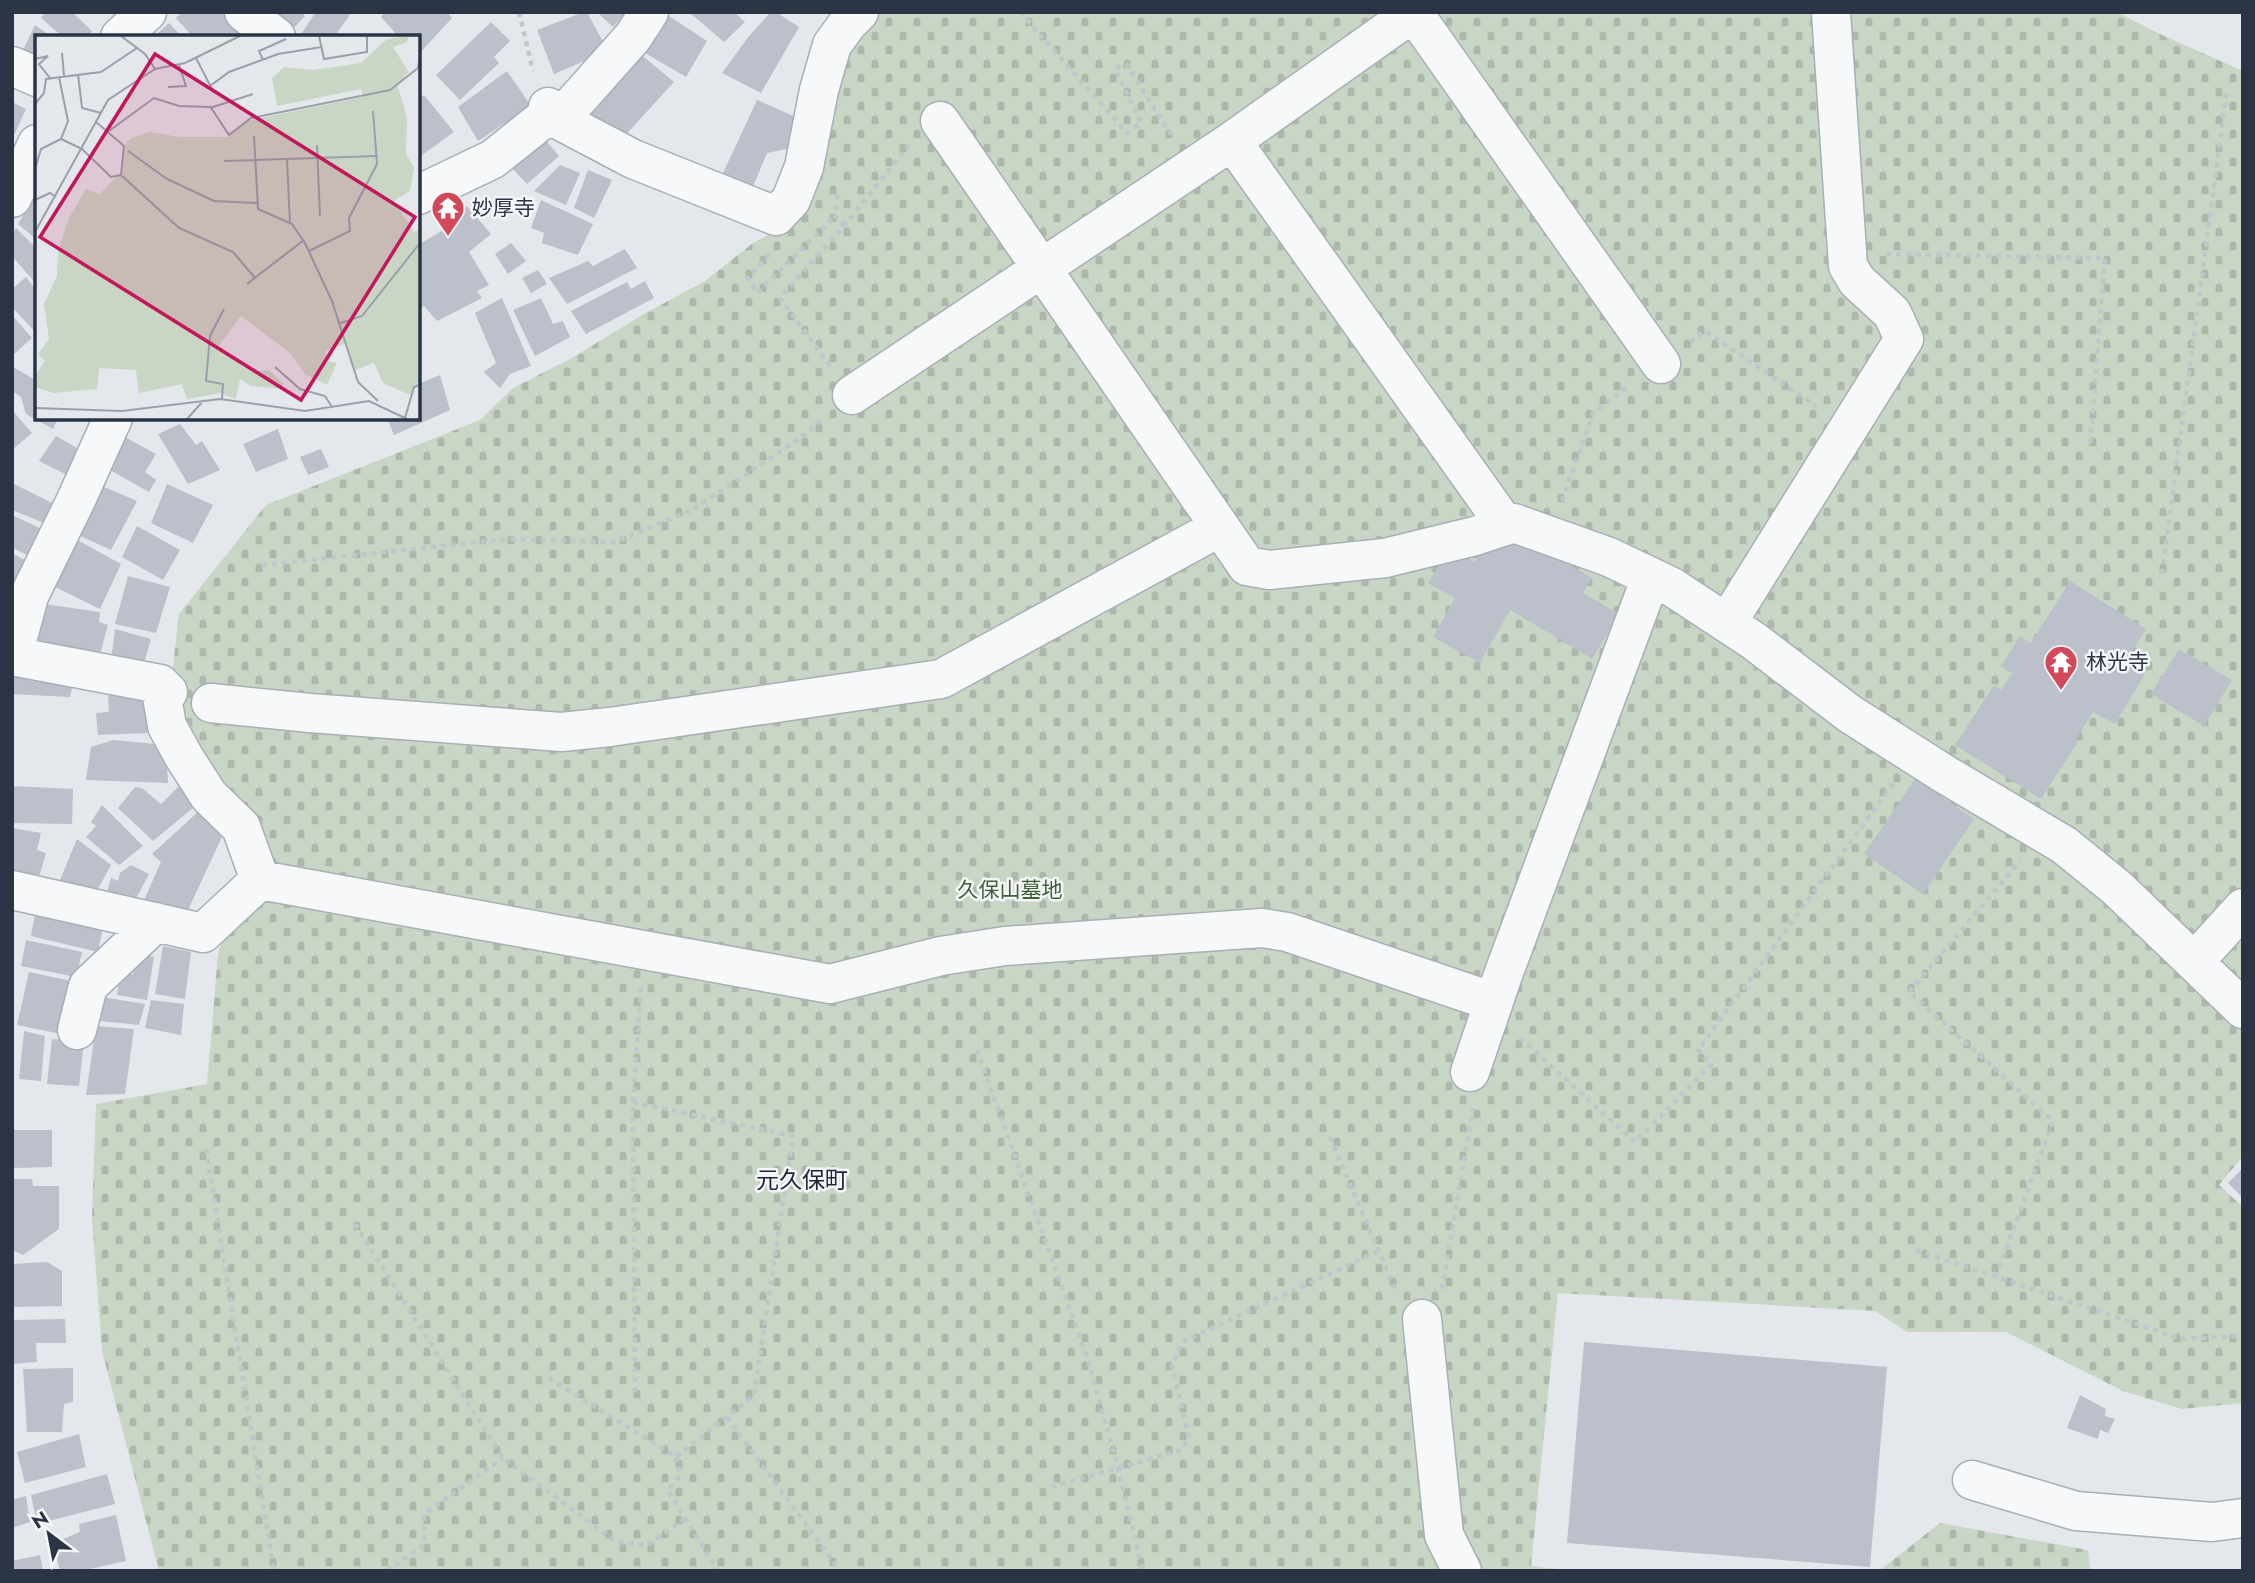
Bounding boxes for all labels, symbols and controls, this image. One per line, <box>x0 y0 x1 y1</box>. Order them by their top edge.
inset map <box>35 35 420 420</box>
temple icon: 妙厚寺 <box>429 189 467 238</box>
place label: 妙厚寺 <box>472 193 535 223</box>
temple icon: 林光寺 <box>2042 643 2080 692</box>
place label: 林光寺 <box>2086 647 2149 677</box>
park label: 久保山墓地 <box>958 875 1063 905</box>
district label: 元久保町 <box>756 1163 848 1197</box>
north arrow <box>14 1499 84 1569</box>
text: N <box>27 1505 54 1535</box>

